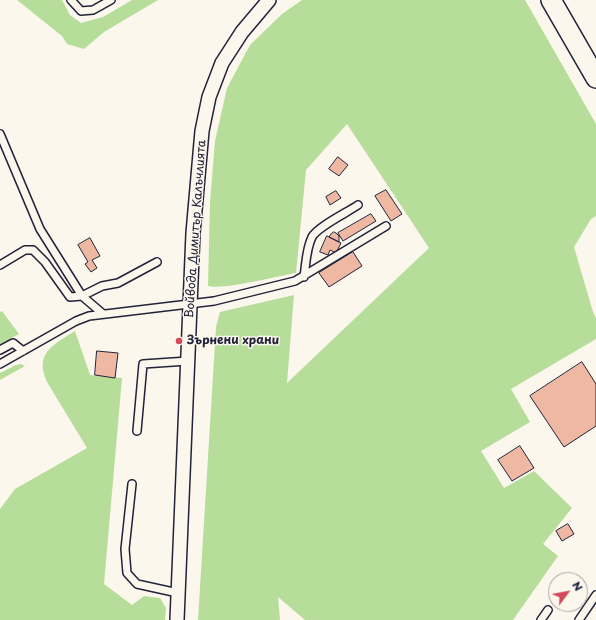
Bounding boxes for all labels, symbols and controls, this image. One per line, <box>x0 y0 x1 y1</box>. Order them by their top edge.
street label: Войвода Димитър Калъчлията <box>183 139 209 319</box>
place label: Зърнени храни <box>187 334 279 348</box>
marker: Зърнени храни <box>174 336 184 346</box>
north arrow <box>548 572 588 612</box>
text: N <box>568 578 587 594</box>

